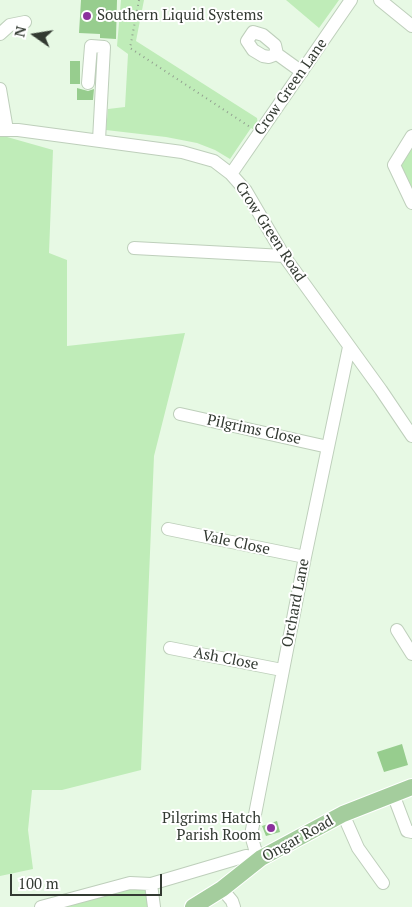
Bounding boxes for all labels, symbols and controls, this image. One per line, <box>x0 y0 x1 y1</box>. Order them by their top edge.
place label: Southern Liquid Systems <box>97 7 263 25</box>
north arrow <box>10 10 60 60</box>
marker: Southern Liquid Systems <box>81 10 93 22</box>
text: N <box>9 24 30 39</box>
street label: Crow Green Lane <box>251 35 331 139</box>
street label: Crow Green Road <box>231 179 309 285</box>
street label: Pilgrims Close <box>205 411 303 449</box>
street label: Vale Close <box>200 527 272 559</box>
street label: Orchard Lane <box>279 557 313 649</box>
street label: Ash Close <box>192 644 260 674</box>
place label: Pilgrims Hatch Parish Room <box>162 810 261 845</box>
street label: Ongar Road <box>259 812 337 866</box>
marker: Pilgrims Hatch Parish Room <box>265 822 277 834</box>
scale bar <box>12 864 165 896</box>
text: 100 m <box>18 873 59 893</box>

